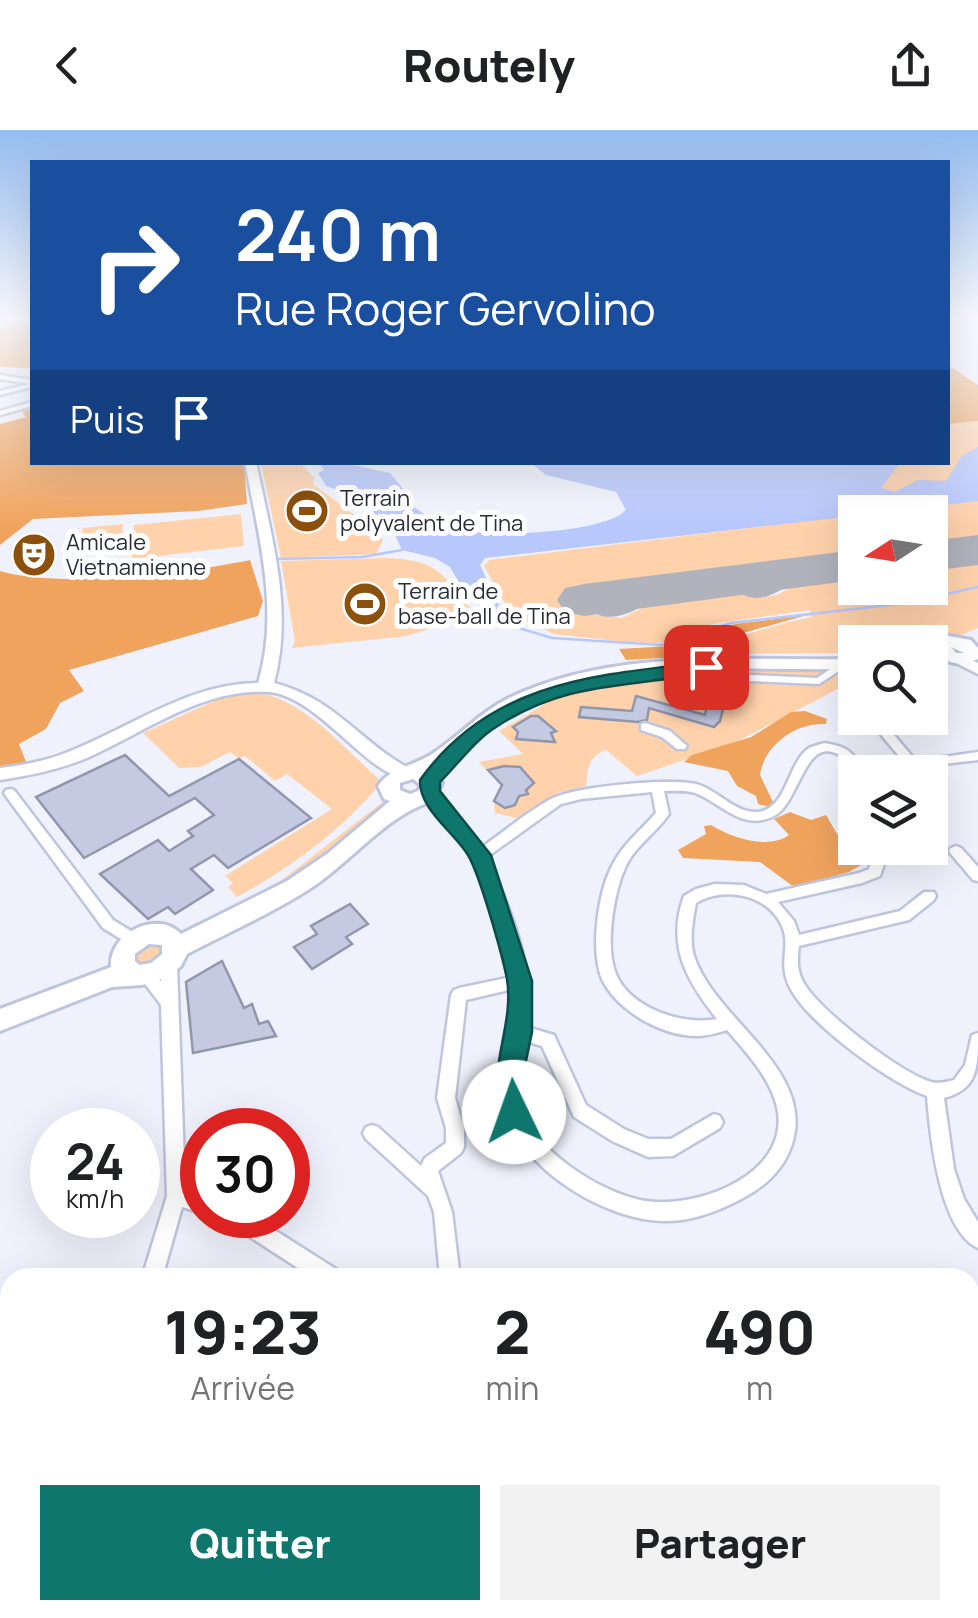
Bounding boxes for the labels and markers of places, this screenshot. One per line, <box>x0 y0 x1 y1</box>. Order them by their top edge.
place label: Terrain polyvalent de Tina <box>340 483 523 538</box>
sports icon: Terrain polyvalent de Tina <box>284 488 330 534</box>
place label: Amicale Vietnamienne <box>66 527 206 582</box>
theatre icon: Amicale Vietnamienne <box>11 532 57 578</box>
place label: Terrain de base-ball de Tina <box>398 576 571 631</box>
sports icon: Terrain de base-ball de Tina <box>342 581 388 627</box>
pin <box>664 625 749 710</box>

